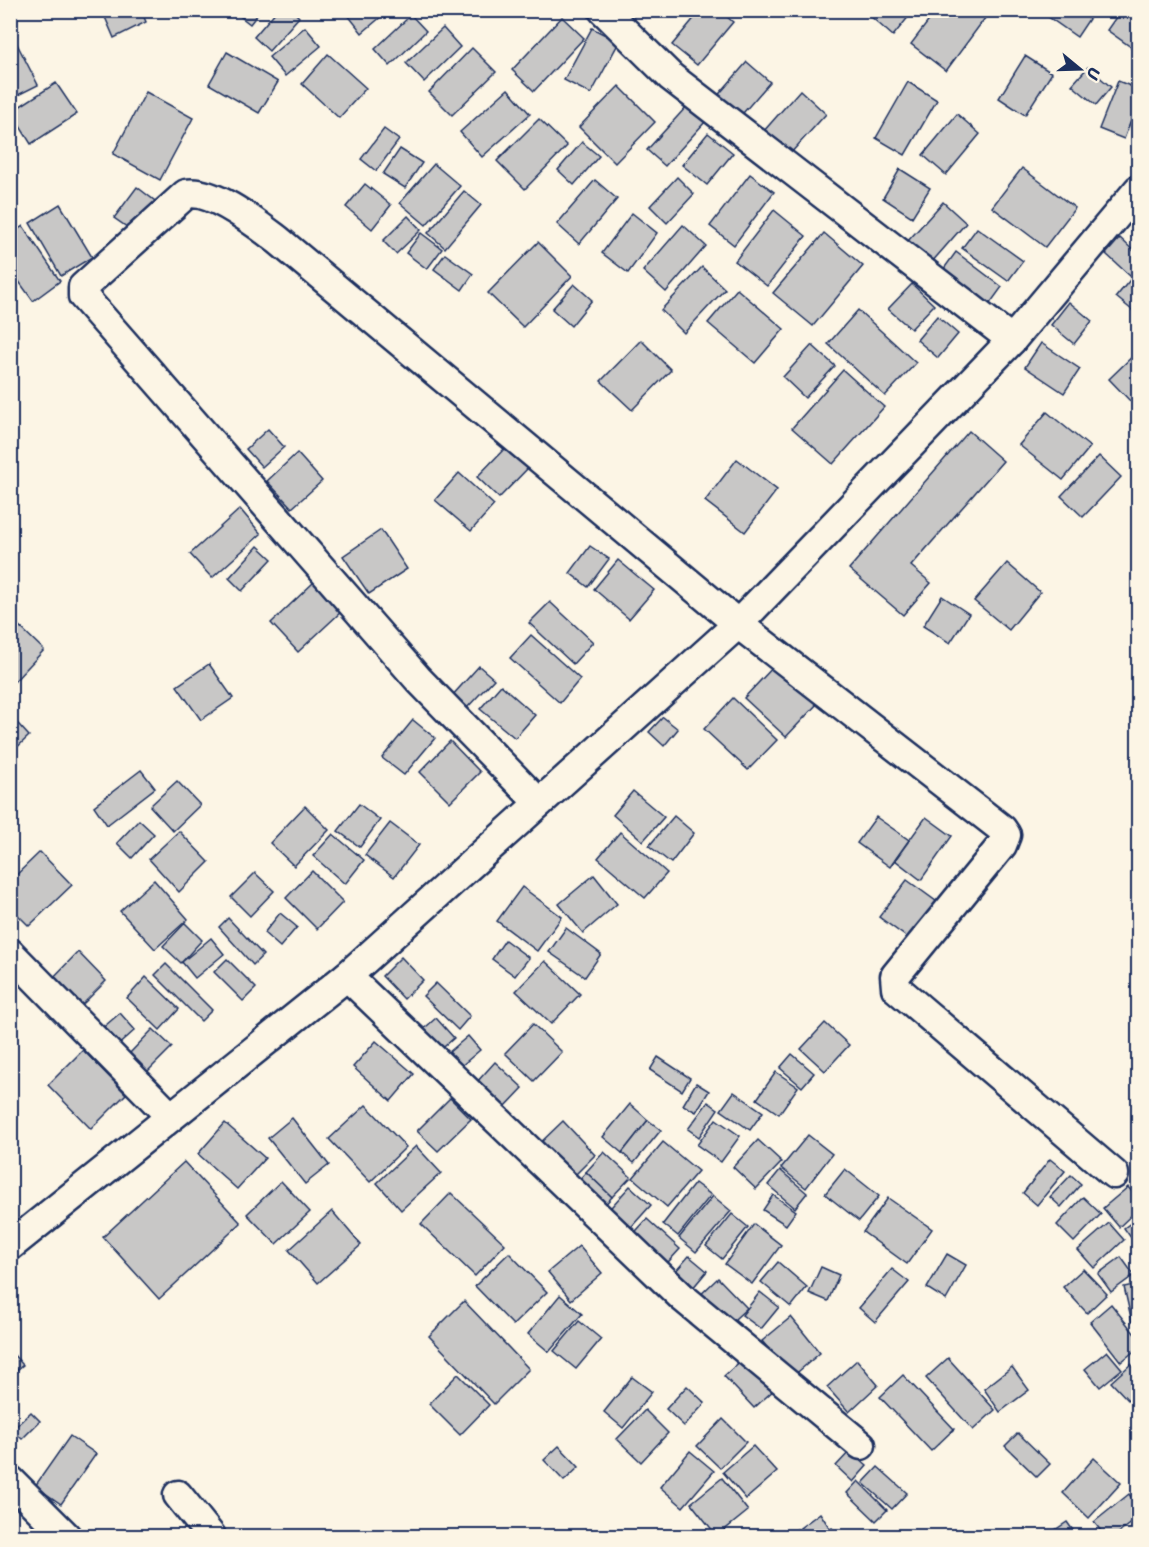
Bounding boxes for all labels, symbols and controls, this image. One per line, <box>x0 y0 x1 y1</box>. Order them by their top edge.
north arrow <box>1050 39 1110 99</box>
text: U <box>1078 64 1109 85</box>

